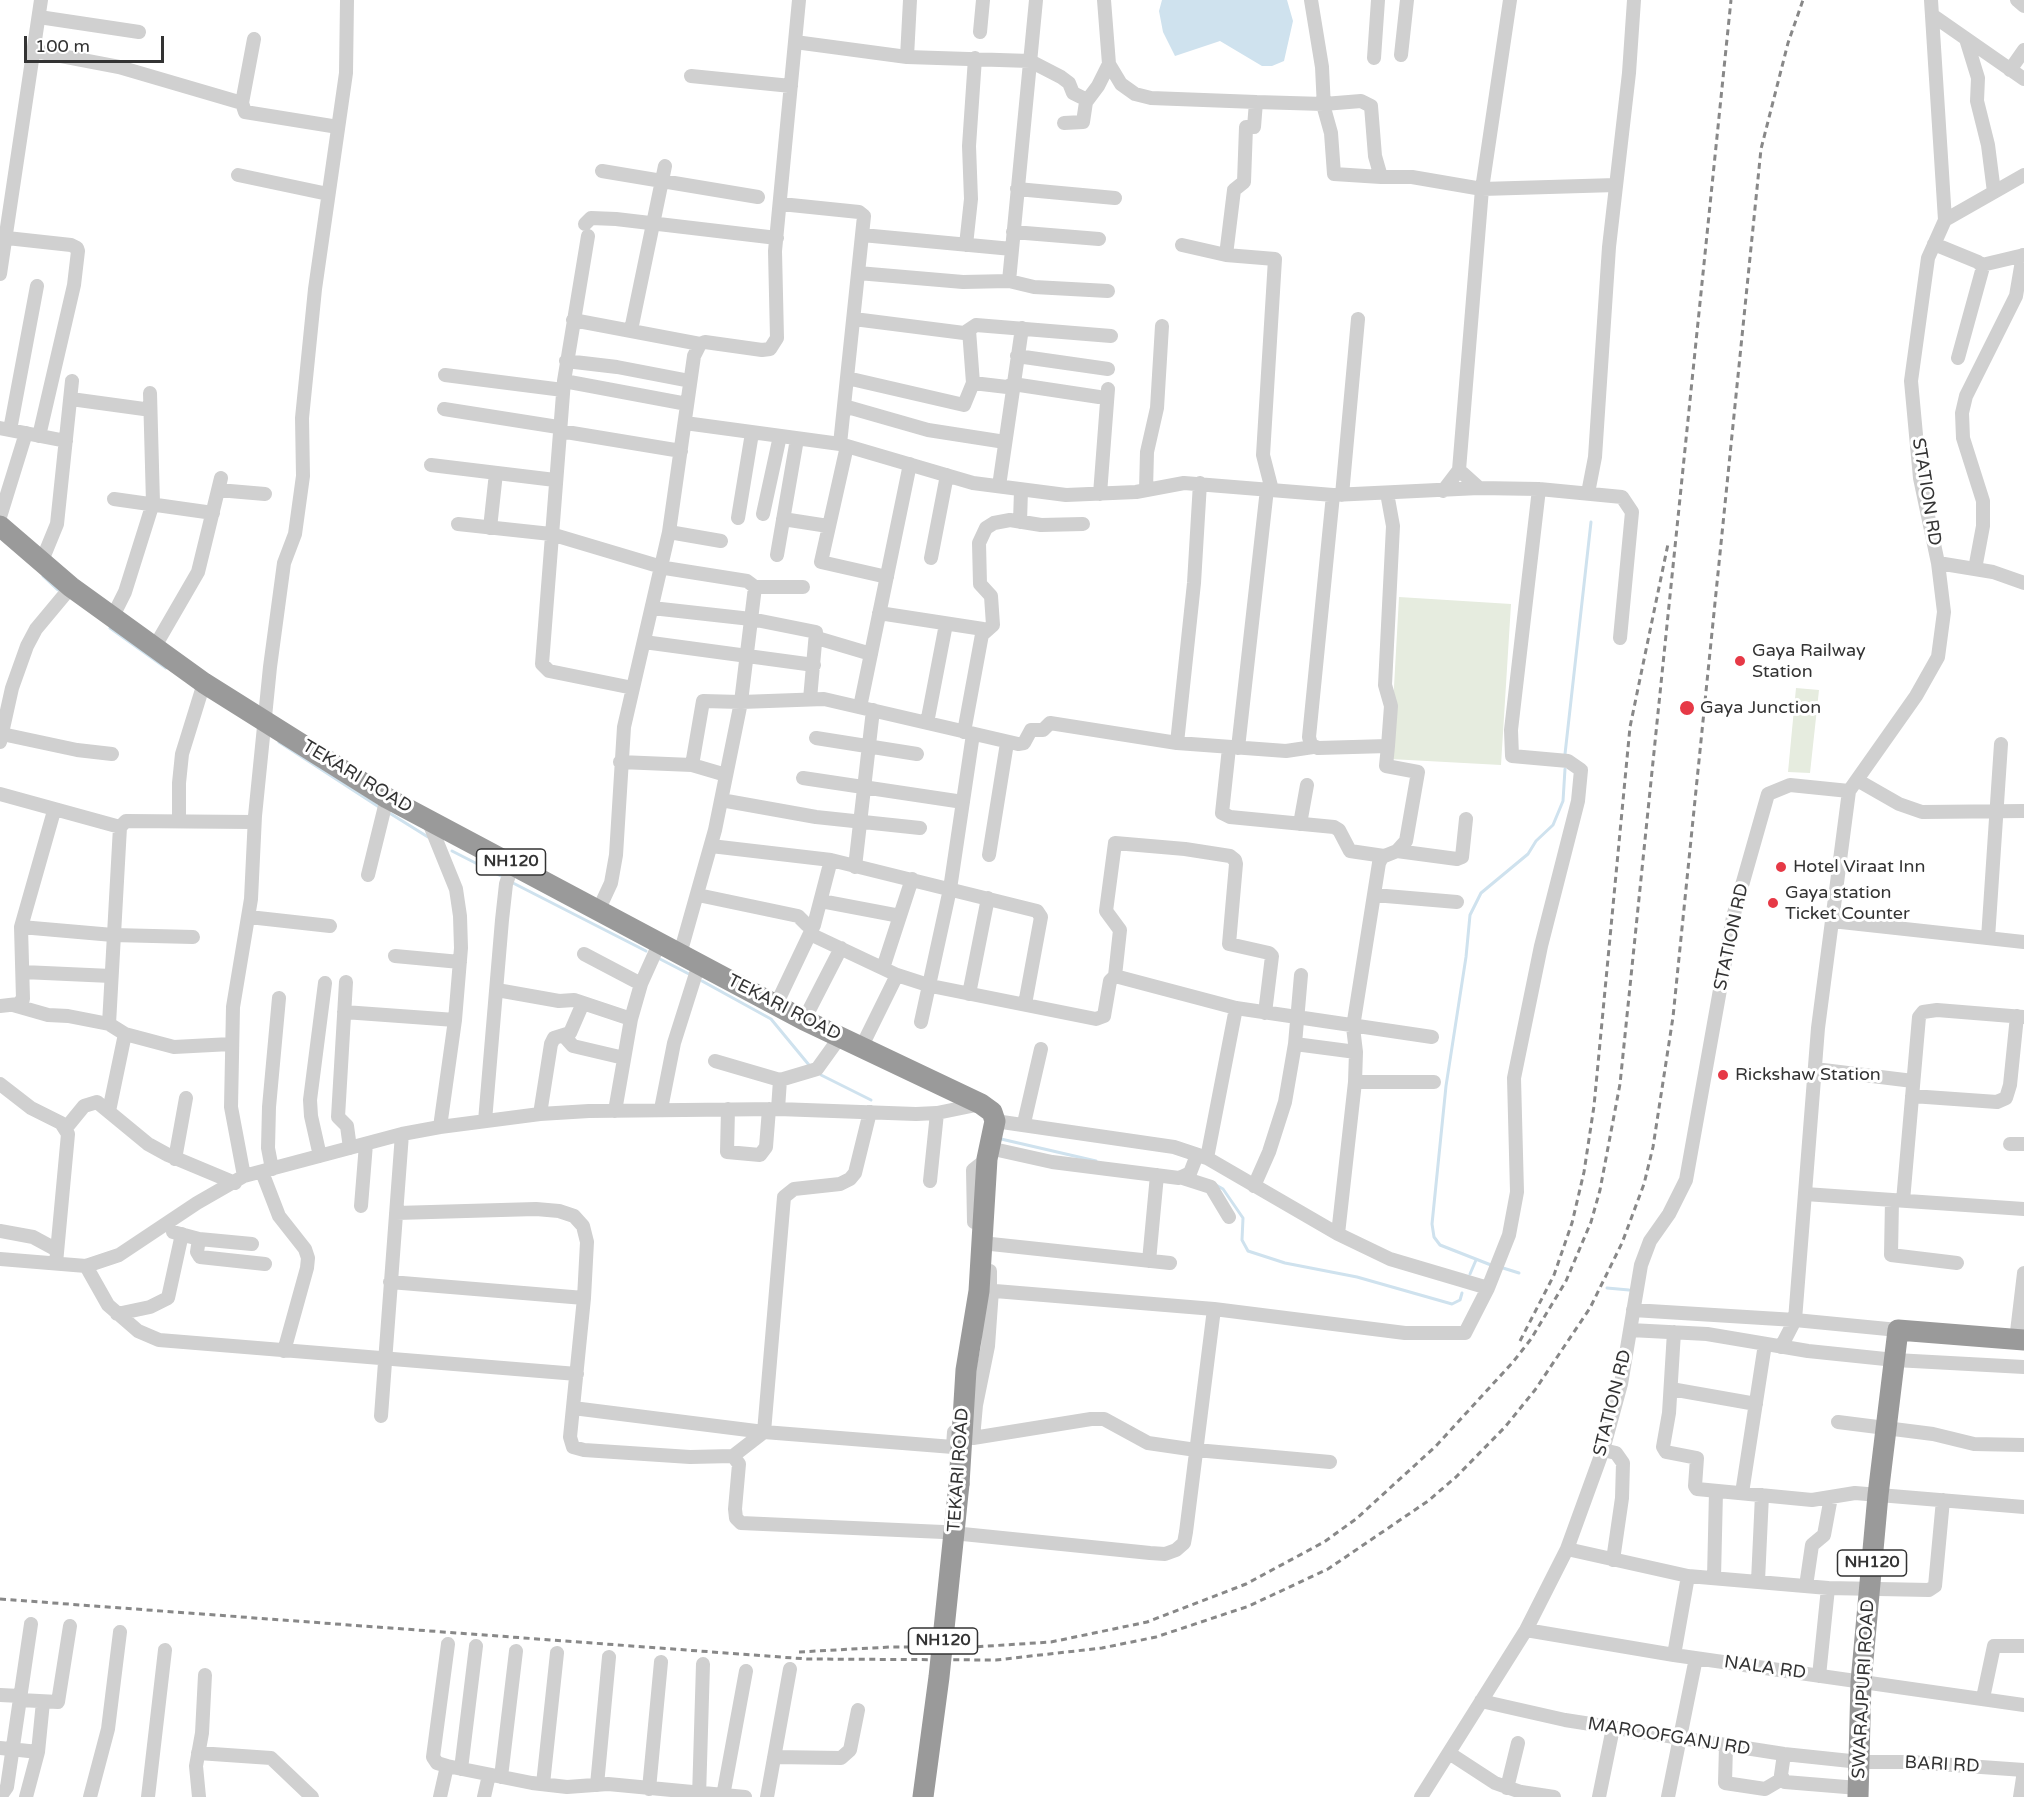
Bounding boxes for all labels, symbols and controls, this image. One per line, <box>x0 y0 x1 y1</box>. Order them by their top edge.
scale bar <box>27 24 166 62</box>
text: 100 m <box>35 35 90 57</box>
street label: STATION RD <box>1907 437 1945 547</box>
place label: Gaya Railway Station <box>1752 640 1866 682</box>
marker: Gaya Railway Station <box>1733 654 1747 668</box>
place label: Gaya Junction <box>1700 697 1821 719</box>
marker: Gaya Junction <box>1678 699 1696 717</box>
street label: TEKARI ROAD <box>298 736 416 818</box>
road number: NH120 <box>476 849 546 875</box>
place label: Hotel Viraat Inn <box>1793 856 1925 878</box>
marker: Hotel Viraat Inn <box>1774 860 1788 874</box>
street label: STATION RD <box>1710 882 1754 992</box>
place label: Gaya station Ticket Counter <box>1785 882 1910 924</box>
marker: Gaya station Ticket Counter <box>1766 896 1780 910</box>
street label: TEKARI ROAD <box>724 970 844 1046</box>
place label: Rickshaw Station <box>1735 1064 1881 1086</box>
marker: Rickshaw Station <box>1716 1068 1730 1082</box>
street label: STATION RD <box>1589 1348 1637 1458</box>
street label: TEKARI ROAD <box>944 1407 974 1533</box>
road number: NH120 <box>1838 1550 1906 1576</box>
street label: SWARAJPURI ROAD <box>1849 1599 1879 1779</box>
road number: NH120 <box>908 1628 978 1654</box>
street label: NALA RD <box>1723 1652 1807 1684</box>
street label: MAROOFGANJ RD <box>1586 1713 1752 1761</box>
street label: BARI RD <box>1904 1752 1980 1778</box>

